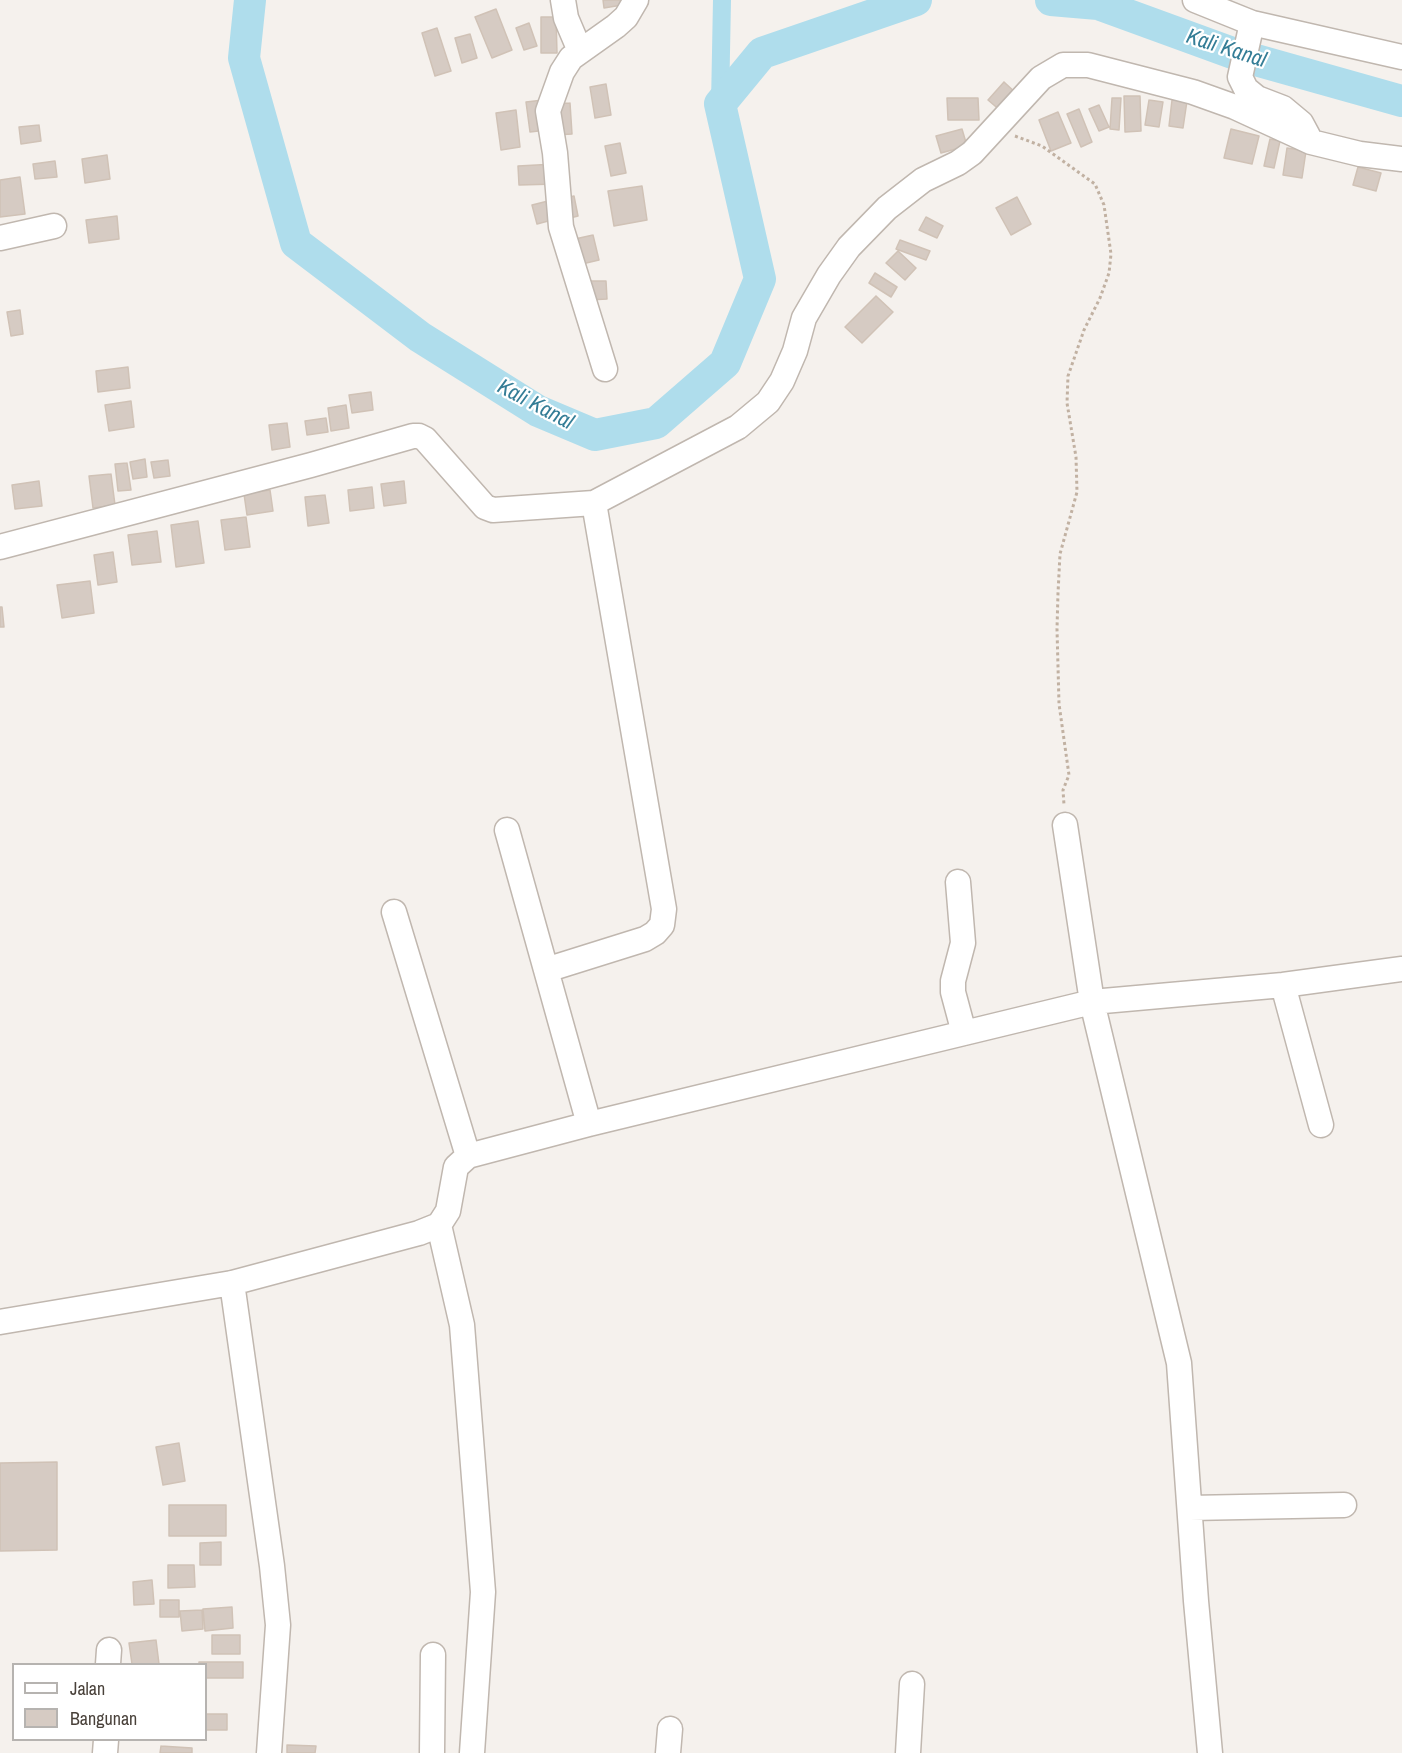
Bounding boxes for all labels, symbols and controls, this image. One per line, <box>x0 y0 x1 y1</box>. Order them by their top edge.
water label: Kali Kanal <box>1183 24 1269 74</box>
water label: Kali Kanal <box>492 374 578 436</box>
legend <box>12 1663 207 1741</box>
text: Jalan <box>70 1676 105 1701</box>
text: Bangunan <box>70 1706 137 1731</box>

